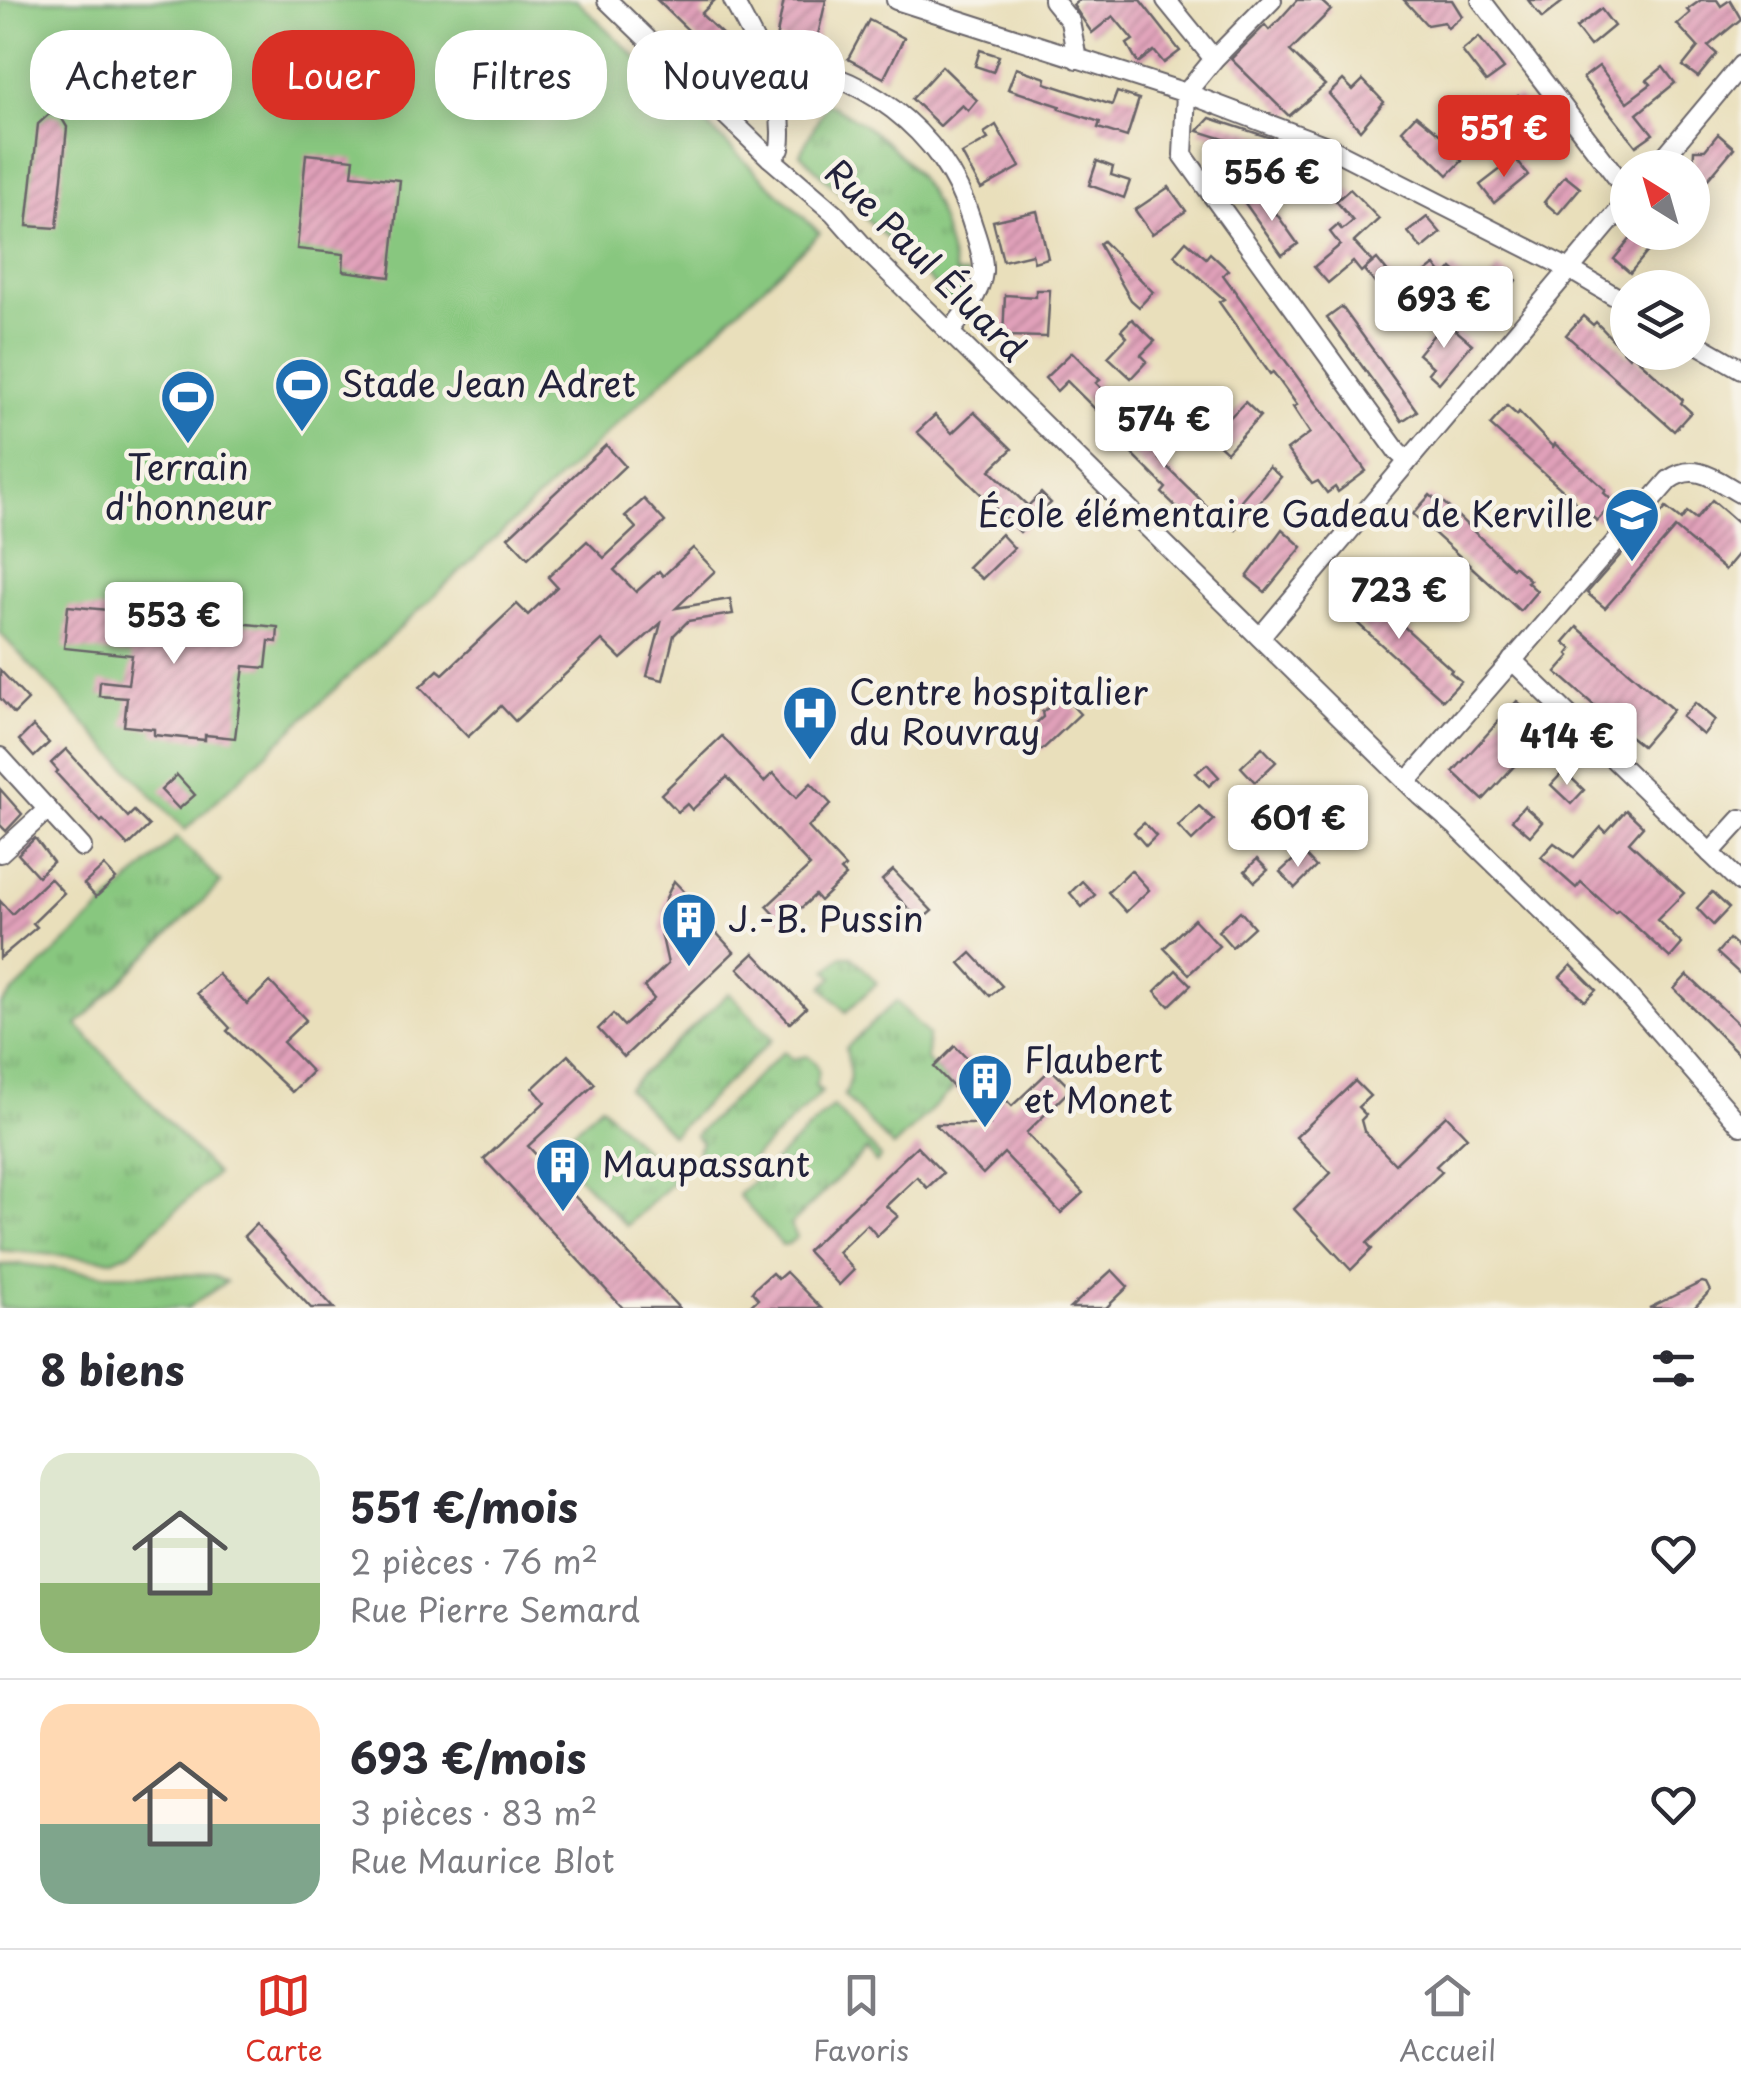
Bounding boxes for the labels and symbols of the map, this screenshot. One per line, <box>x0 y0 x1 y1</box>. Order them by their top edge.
pin: 551 € <box>1434 95 1574 180</box>
pin: 556 € <box>1202 139 1342 224</box>
street label: Rue Paul Éluard <box>814 146 1040 372</box>
north arrow <box>1610 150 1710 250</box>
pin: 693 € <box>1374 266 1514 351</box>
sports icon: Stade Jean Adret <box>272 355 332 434</box>
place label: Stade Jean Adret <box>341 356 636 409</box>
sports icon: Terrain d'honneur <box>158 367 218 446</box>
pin: 574 € <box>1094 386 1234 471</box>
place label: Terrain d'honneur <box>105 439 272 532</box>
school or university icon: École élémentaire Gadeau de Kerville <box>1602 485 1662 564</box>
place label: École élémentaire Gadeau de Kerville <box>977 486 1593 539</box>
pin: 723 € <box>1329 557 1469 642</box>
pin: 553 € <box>104 582 244 667</box>
place label: Centre hospitalier du Rouvray <box>849 664 1148 757</box>
hospital icon: Centre hospitalier du Rouvray <box>780 683 840 762</box>
pin: 414 € <box>1497 703 1637 788</box>
pin: 601 € <box>1228 785 1368 870</box>
building icon: J.-B. Pussin <box>659 890 719 969</box>
place label: J.-B. Pussin <box>728 891 924 944</box>
place label: Flaubert et Monet <box>1024 1032 1173 1125</box>
building icon: Flaubert et Monet <box>955 1051 1015 1130</box>
building icon: Maupassant <box>533 1135 593 1214</box>
place label: Maupassant <box>602 1136 810 1189</box>

